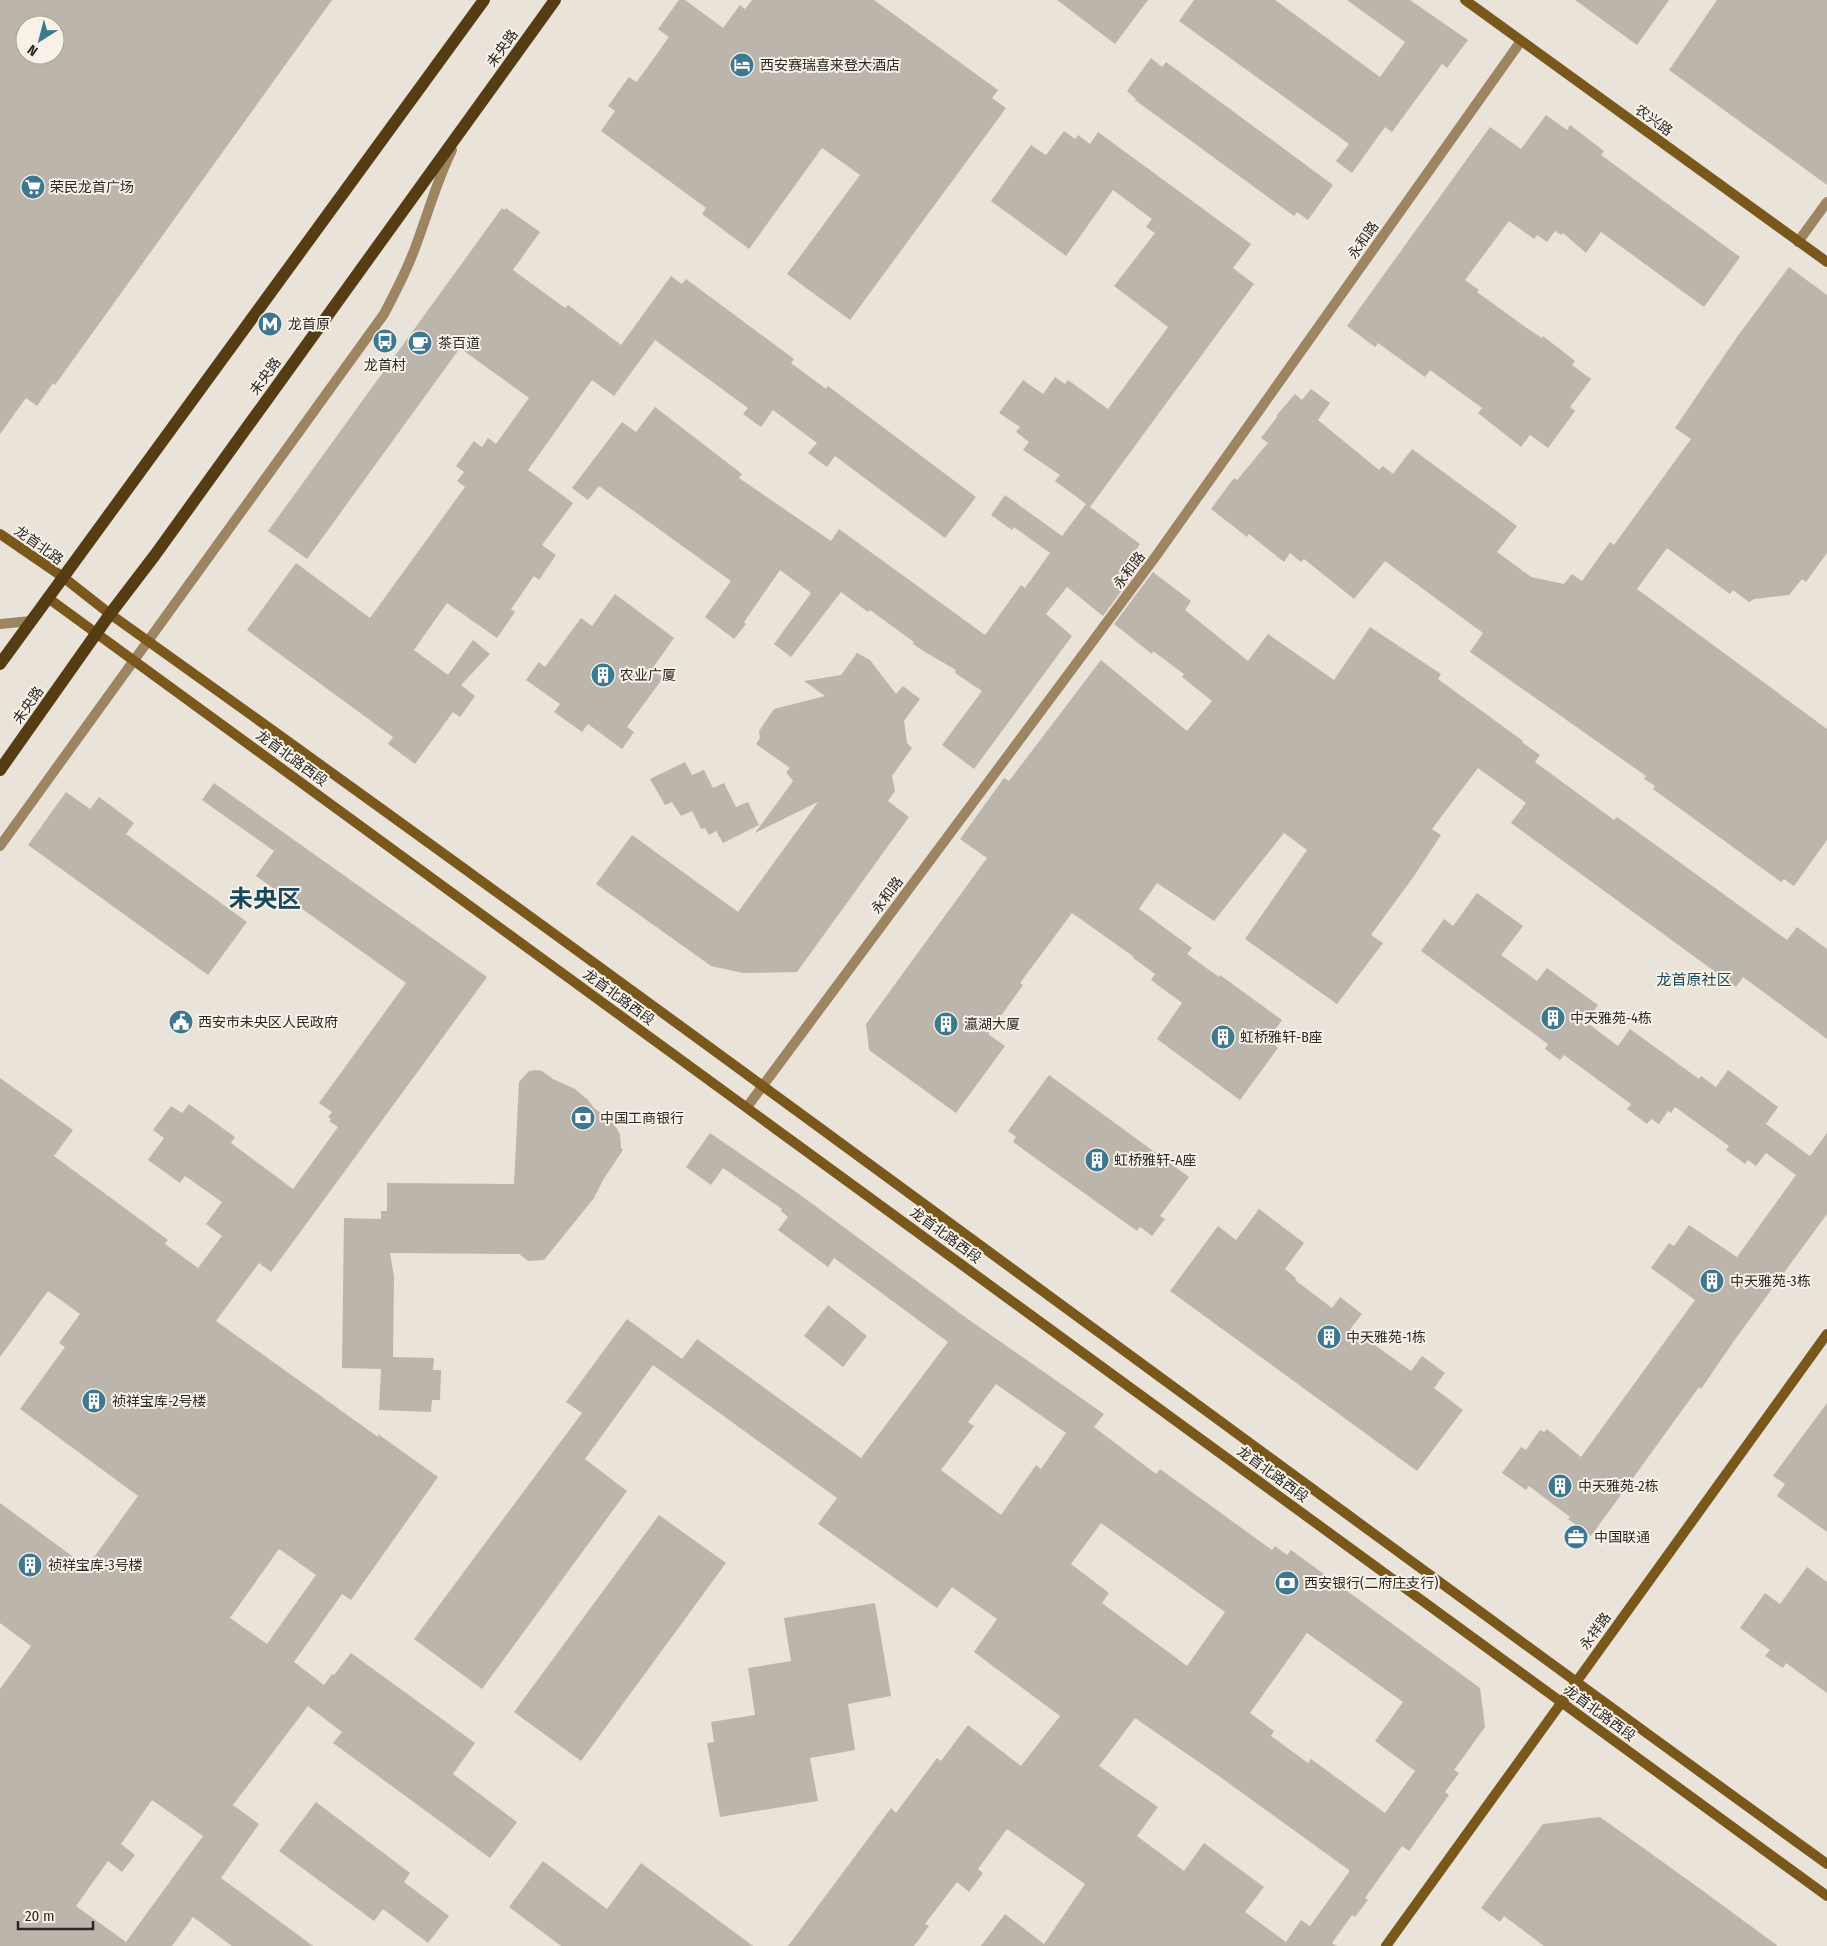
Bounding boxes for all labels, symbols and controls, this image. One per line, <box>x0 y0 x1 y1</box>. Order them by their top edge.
north arrow <box>15 15 65 65</box>
street label: 未央路 <box>483 26 522 70</box>
text: N <box>24 41 41 59</box>
hotel icon: 西安赛瑞喜来登大酒店 <box>729 52 755 78</box>
place label: 西安赛瑞喜来登大酒店 <box>760 57 900 74</box>
street label: 农兴路 <box>1632 101 1676 140</box>
supermarket icon: 荣民龙首广场 <box>20 174 46 200</box>
place label: 荣民龙首广场 <box>50 179 134 196</box>
street label: 永和路 <box>1344 218 1382 262</box>
metro station icon: 龙首原 <box>257 311 283 337</box>
place label: 龙首原 <box>288 316 330 333</box>
bus stop icon: 龙首村 <box>372 328 398 354</box>
cafe icon: 茶百道 <box>407 330 433 356</box>
place label: 茶百道 <box>438 335 480 352</box>
street label: 未央路 <box>246 354 285 398</box>
place label: 龙首村 <box>364 357 406 374</box>
street label: 龙首北路 <box>11 522 67 568</box>
street label: 永和路 <box>1110 548 1149 592</box>
building icon: 农业广厦 <box>590 662 616 688</box>
place label: 农业广厦 <box>620 667 676 684</box>
street label: 未央路 <box>9 683 47 727</box>
street label: 龙首北路西段 <box>253 727 331 790</box>
street label: 永和路 <box>868 873 907 917</box>
district label: 未央区 <box>229 885 301 913</box>
street label: 龙首北路西段 <box>580 966 658 1029</box>
district label: 龙首原社区 <box>1656 971 1732 989</box>
building icon: 中天雅苑-4栋 <box>1540 1005 1566 1031</box>
public building icon: 西安市未央区人民政府 <box>168 1009 194 1035</box>
place label: 中天雅苑-4栋 <box>1570 1010 1652 1027</box>
building icon: 瀛湖大厦 <box>933 1011 959 1037</box>
place label: 西安市未央区人民政府 <box>198 1014 338 1031</box>
place label: 瀛湖大厦 <box>964 1016 1020 1033</box>
building icon: 虹桥雅轩-B座 <box>1210 1024 1236 1050</box>
place label: 虹桥雅轩-B座 <box>1240 1029 1323 1046</box>
bank icon: 中国工商银行 <box>570 1105 596 1131</box>
place label: 中国工商银行 <box>600 1110 684 1127</box>
building icon: 虹桥雅轩-A座 <box>1084 1147 1110 1173</box>
place label: 虹桥雅轩-A座 <box>1114 1152 1197 1169</box>
street label: 龙首北路西段 <box>907 1204 985 1267</box>
building icon: 中天雅苑-3栋 <box>1699 1268 1725 1294</box>
place label: 中天雅苑-3栋 <box>1730 1273 1811 1290</box>
building icon: 中天雅苑-1栋 <box>1316 1324 1342 1350</box>
place label: 中天雅苑-1栋 <box>1346 1329 1426 1346</box>
building icon: 祯祥宝库-2号楼 <box>81 1388 107 1414</box>
place label: 祯祥宝库-2号楼 <box>112 1393 206 1410</box>
street label: 龙首北路西段 <box>1234 1443 1312 1506</box>
building icon: 中天雅苑-2栋 <box>1547 1473 1573 1499</box>
place label: 中天雅苑-2栋 <box>1578 1478 1658 1495</box>
office icon: 中国联通 <box>1563 1524 1589 1550</box>
place label: 中国联通 <box>1594 1529 1650 1546</box>
building icon: 祯祥宝库-3号楼 <box>17 1552 43 1578</box>
place label: 祯祥宝库-3号楼 <box>48 1557 143 1574</box>
bank icon: 西安银行(二府庄支行) <box>1274 1570 1300 1596</box>
place label: 西安银行(二府庄支行) <box>1304 1575 1438 1592</box>
street label: 永祥路 <box>1576 1609 1615 1653</box>
street label: 龙首北路西段 <box>1561 1682 1639 1745</box>
scale bar <box>18 1898 92 1930</box>
text: 20 m <box>25 1907 55 1925</box>

